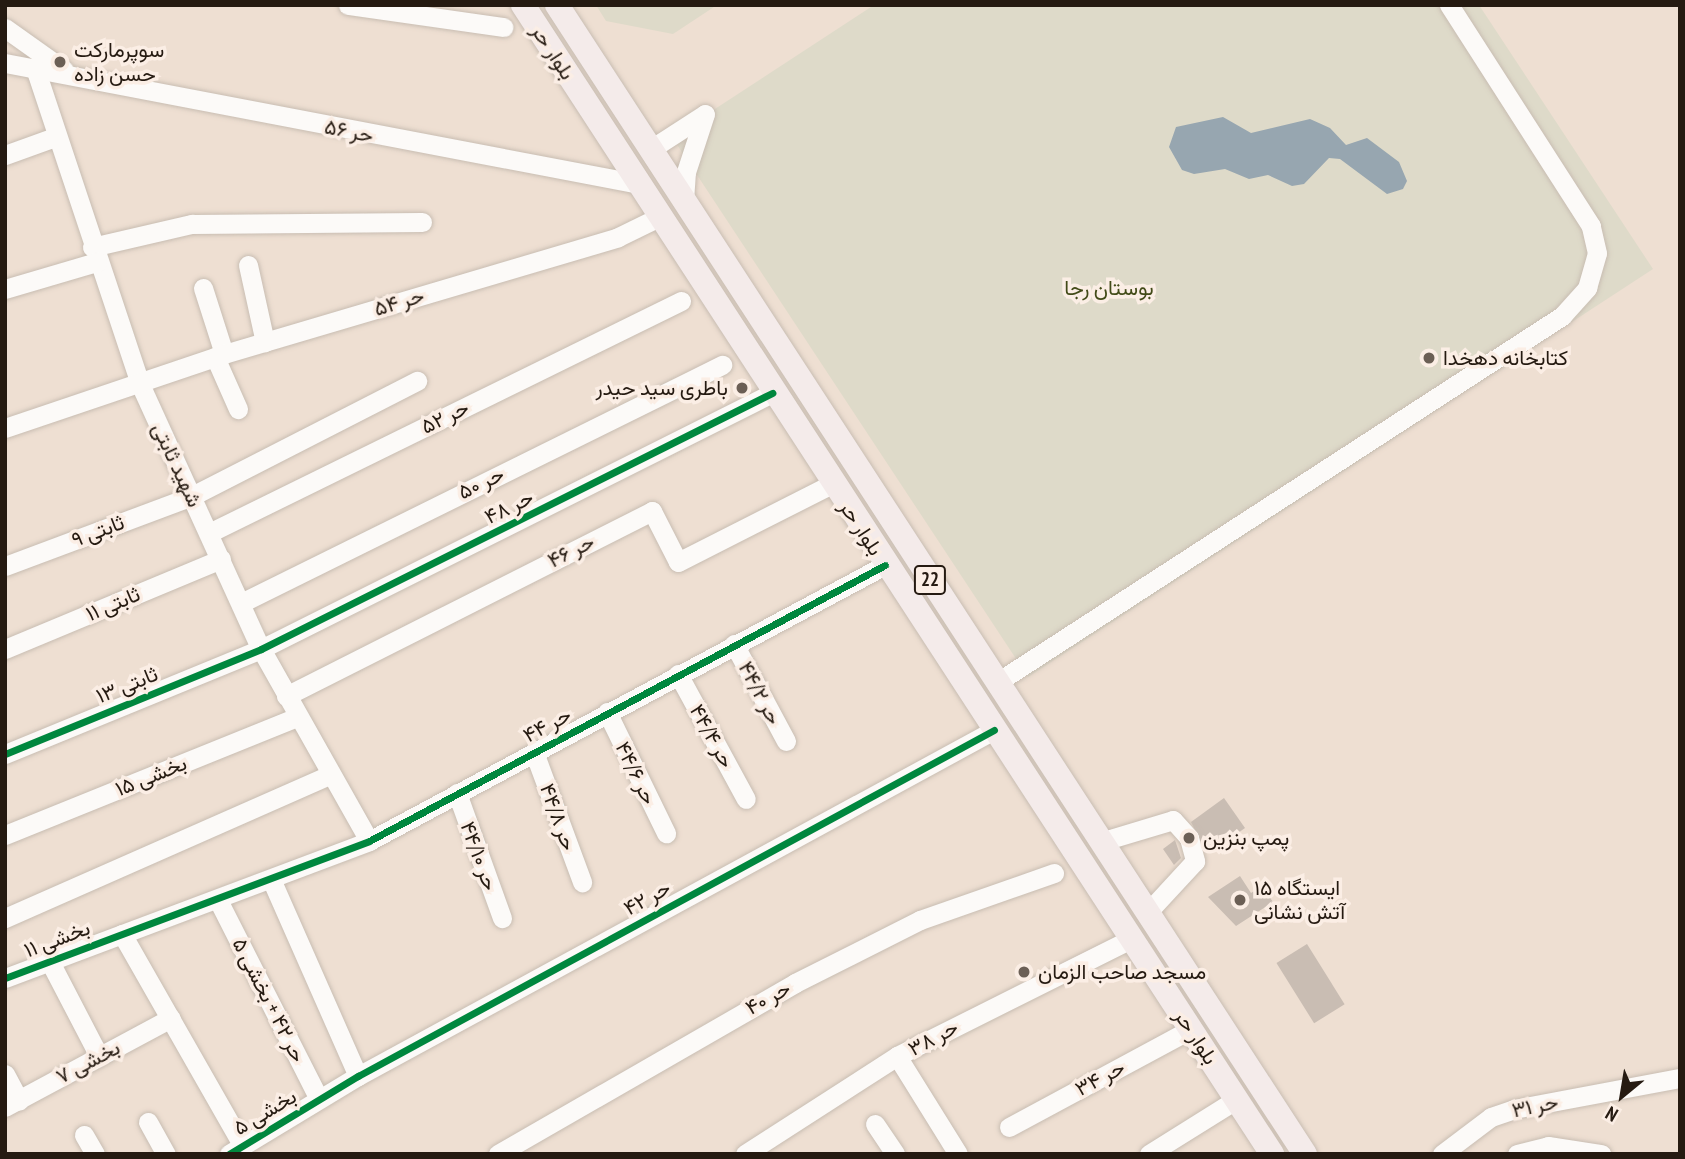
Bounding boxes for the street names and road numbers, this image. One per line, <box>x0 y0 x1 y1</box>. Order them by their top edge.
street label: بلوار حر <box>526 20 580 84</box>
street label: حر ۵۶ <box>322 114 376 148</box>
street label: حر ۵۴ <box>371 282 427 322</box>
street label: حر ۵۲ <box>417 395 473 439</box>
street label: شهید ثابتی <box>147 419 207 511</box>
street label: حر ۵۰ <box>454 461 508 505</box>
street label: حر ۴۸ <box>481 484 537 530</box>
street label: بلوار حر <box>834 496 888 560</box>
street label: ثابتی ۹ <box>68 509 128 553</box>
street label: حر ۴۶ <box>544 529 598 573</box>
road number: 22 <box>912 565 948 596</box>
street label: ثابتی ۱۱ <box>82 581 144 627</box>
street label: حر ۴۴/۲ <box>733 657 787 729</box>
street label: ثابتی ۱۳ <box>93 661 161 709</box>
street label: حر ۴۴/۴ <box>684 700 740 772</box>
street label: حر ۴۴ <box>519 702 575 748</box>
street label: حر ۴۴/۶ <box>610 737 662 809</box>
street label: بخشی ۱۵ <box>112 750 190 802</box>
street label: حر ۴۴/۸ <box>534 780 582 854</box>
street label: حر ۴۴/۱۰ <box>455 818 503 894</box>
street label: حر ۴۲ <box>619 875 675 921</box>
street label: بخشی ۱۱ <box>21 915 93 963</box>
street label: حر ۴۲ + بخشی ۵ <box>227 934 311 1066</box>
street label: حر ۴۰ <box>741 975 795 1021</box>
street label: بلوار حر <box>1169 1005 1223 1069</box>
street label: حر ۳۸ <box>904 1014 962 1062</box>
street label: بخشی ۷ <box>52 1035 124 1089</box>
street label: حر ۳۴ <box>1071 1055 1129 1101</box>
street label: بخشی ۵ <box>229 1084 301 1140</box>
street label: حر ۳۱ <box>1510 1089 1560 1123</box>

